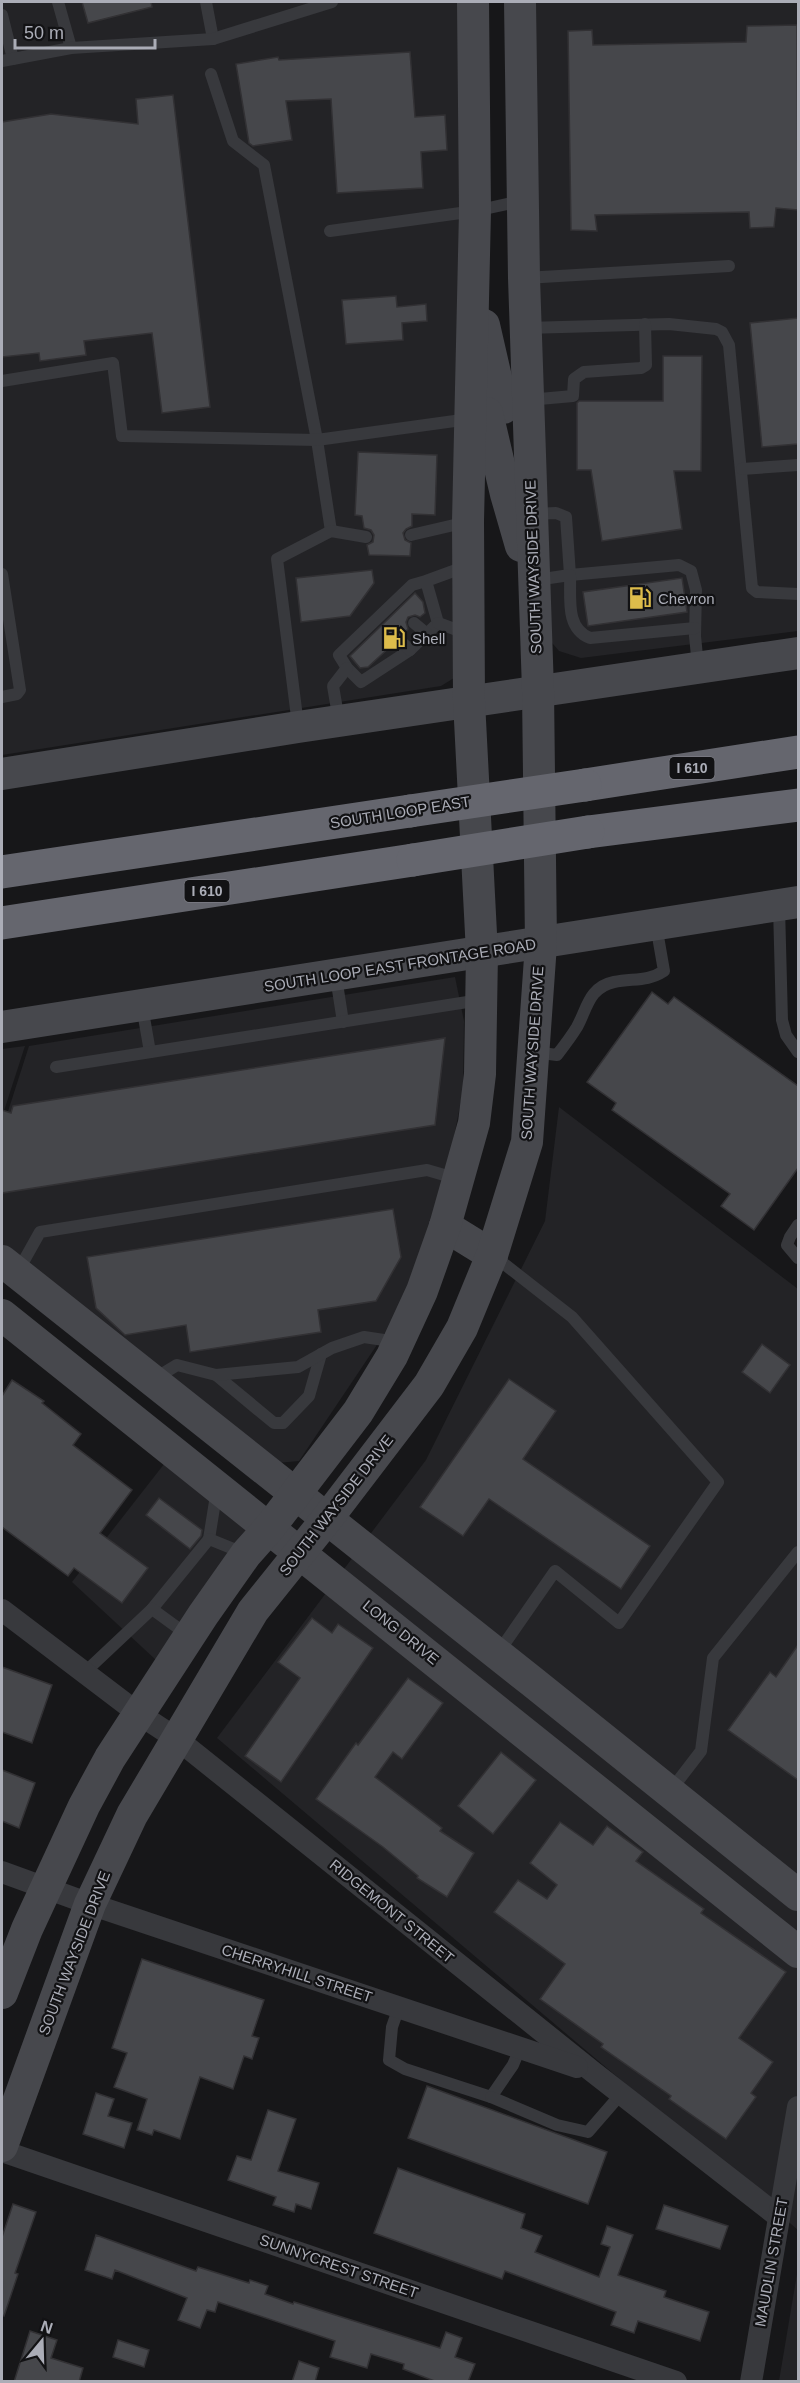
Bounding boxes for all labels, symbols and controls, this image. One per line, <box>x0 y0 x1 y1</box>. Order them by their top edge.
scale bar <box>15 12 154 50</box>
text: 50 m <box>24 23 64 43</box>
street label: SOUTH WAYSIDE DRIVE <box>521 480 545 654</box>
fuel station icon: Chevron <box>627 585 653 611</box>
place label: Chevron <box>658 590 715 607</box>
fuel station icon: Shell <box>381 625 407 651</box>
place label: Shell <box>412 630 445 647</box>
road number: I 610 <box>670 757 714 779</box>
street label: SOUTH LOOP EAST <box>329 793 471 831</box>
road number: I 610 <box>184 880 230 902</box>
street label: SOUTH LOOP EAST FRONTAGE ROAD <box>263 935 537 995</box>
street label: SOUTH WAYSIDE DRIVE <box>517 966 547 1140</box>
street label: SOUTH WAYSIDE DRIVE <box>276 1431 396 1579</box>
street label: LONG DRIVE <box>360 1596 442 1668</box>
street label: RIDGEMONT STREET <box>327 1856 457 1966</box>
street label: SOUTH WAYSIDE DRIVE <box>35 1869 113 2037</box>
street label: CHERRYHILL STREET <box>219 1941 375 2005</box>
street label: MAUDLIN STREET <box>751 2196 791 2328</box>
street label: SUNNYCREST STREET <box>258 2231 420 2301</box>
north arrow <box>12 2311 72 2371</box>
text: N <box>38 2317 55 2337</box>

